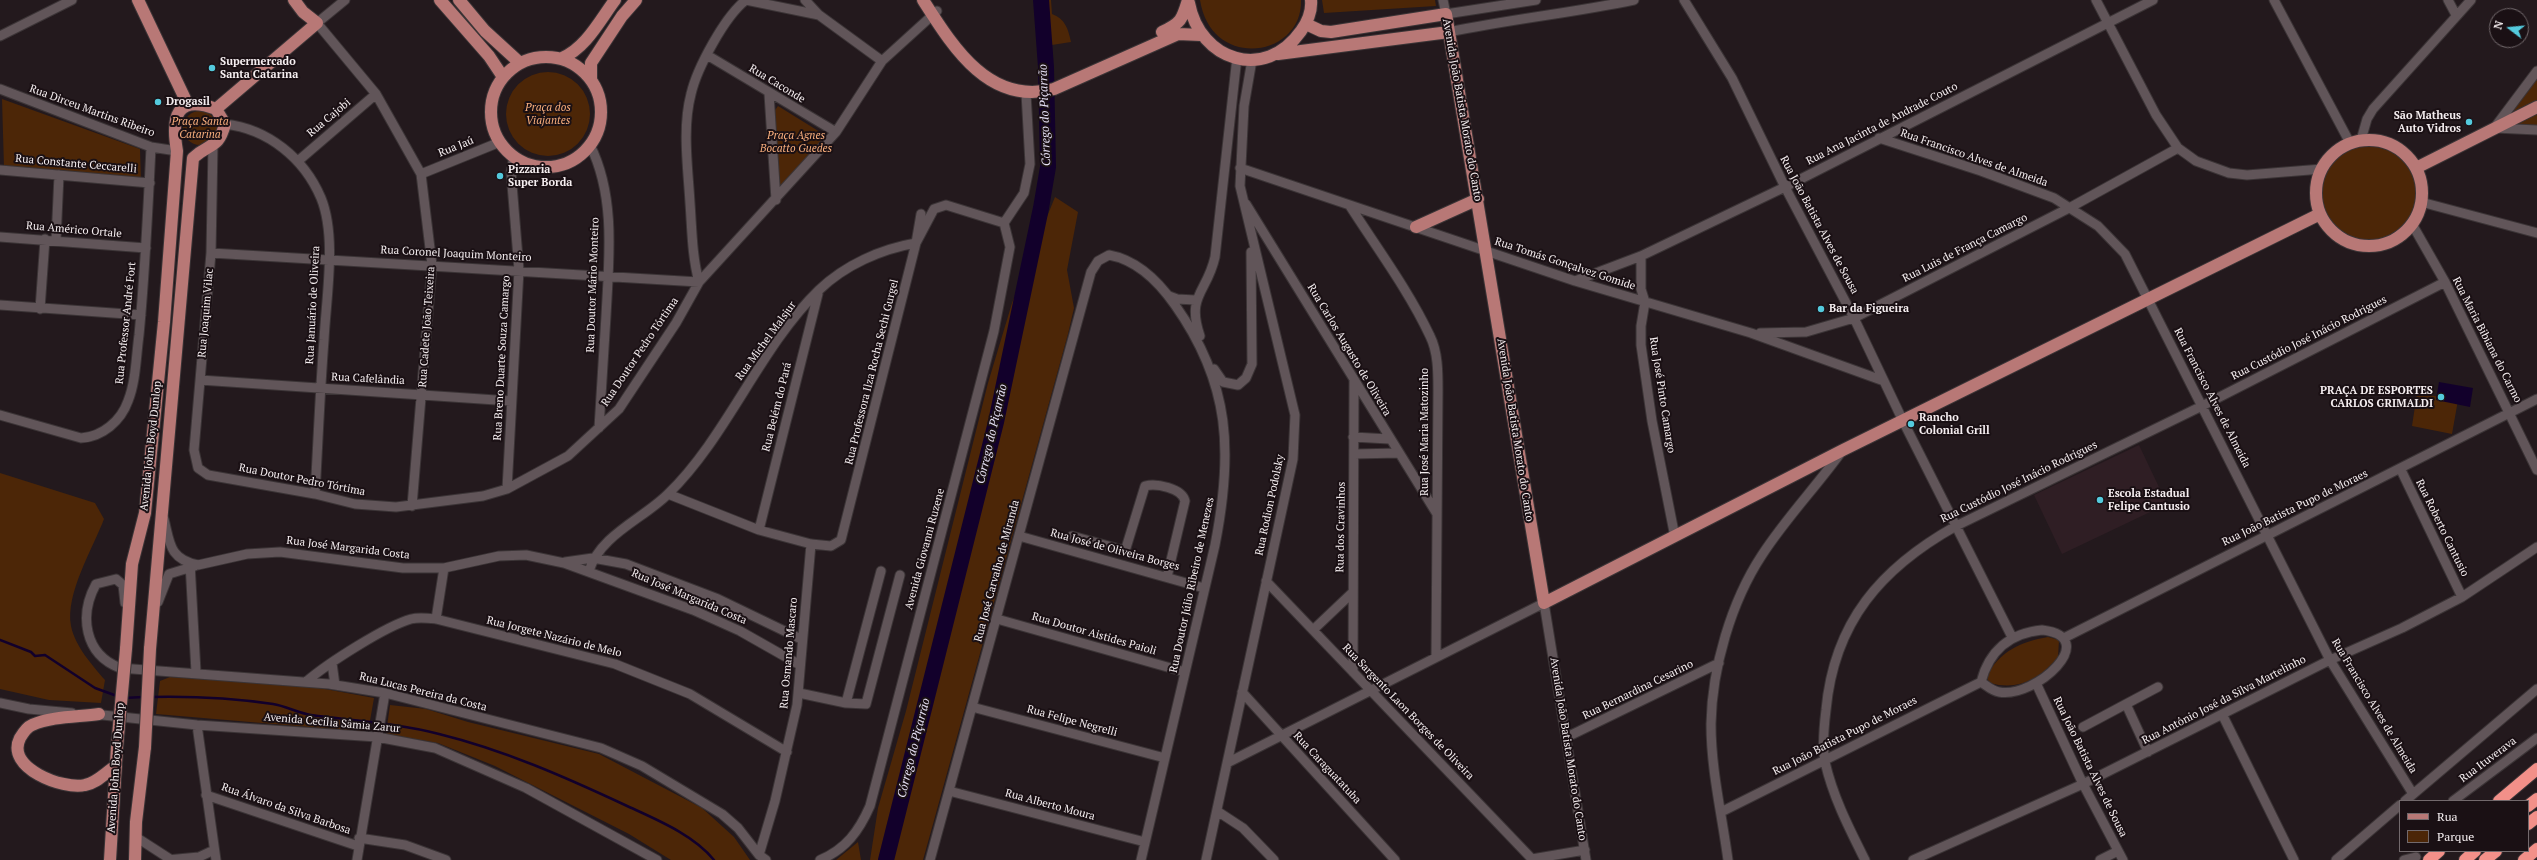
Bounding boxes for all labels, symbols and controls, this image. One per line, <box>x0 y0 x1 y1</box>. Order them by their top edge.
north arrow <box>2489 8 2529 48</box>
street label: Avenida João Batista Morato do Canto <box>1439 18 1485 202</box>
text: N <box>2491 19 2506 31</box>
place label: Supermercado Santa Catarina <box>220 55 298 81</box>
street label: Rua Caconde <box>746 62 808 106</box>
marker: Supermercado Santa Catarina <box>207 63 217 73</box>
water label: Córrego do Piçarrão <box>1036 64 1054 166</box>
street label: Rua Ana Jacinta de Andrade Couto <box>1804 80 1960 168</box>
street label: Rua Dirceu Martins Ribeiro <box>28 82 156 140</box>
place label: Drogasil <box>166 95 210 109</box>
street label: Rua Cajobi <box>305 96 353 140</box>
marker: Drogasil <box>153 97 163 107</box>
park label: Praça dos Viajantes <box>525 101 571 127</box>
place label: São Matheus Auto Vidros <box>2394 109 2461 135</box>
park label: Praça Santa Catarina <box>171 115 229 141</box>
marker: São Matheus Auto Vidros <box>2464 117 2474 127</box>
street label: Rua Francisco Alves de Almeida <box>1899 127 2049 189</box>
park label: Praça Agnes Bocatto Guedes <box>760 129 832 155</box>
street label: Rua Jaú <box>436 134 476 160</box>
street label: Rua Constante Ceccarelli <box>15 152 137 176</box>
street label: Rua João Batista Alves de Sousa <box>1777 154 1861 296</box>
place label: Pizzaria Super Borda <box>508 163 572 189</box>
marker: Pizzaria Super Borda <box>495 171 505 181</box>
street label: Rua Luis de França Camargo <box>1900 211 2030 285</box>
street label: Rua Doutor Mário Monteiro <box>584 217 602 353</box>
street label: Rua Américo Ortale <box>26 219 122 241</box>
street label: Rua Tomás Gonçalvez Gomide <box>1493 235 1637 293</box>
street label: Rua Coronel Joaquim Monteiro <box>380 243 532 265</box>
street label: Rua Januário de Oliveira <box>303 245 323 365</box>
street label: Rua Professor André Fort <box>113 261 139 385</box>
street label: Rua Cadete João Teixeira <box>416 266 438 388</box>
street label: Rua Joaquim Vilac <box>196 268 216 358</box>
street label: Rua Breno Duarte Souza Camargo <box>491 275 513 441</box>
street label: Rua Maria Bibiana do Carmo <box>2449 275 2525 405</box>
street label: Rua Professora Ilza Rocha Sechi Gurgel <box>843 278 901 466</box>
street label: Rua Carlos Augusto de Oliveira <box>1304 282 1394 418</box>
street label: Rua Custódio José Inácio Rodrigues <box>2229 293 2389 383</box>
street label: Rua Doutor Pedro Tórtima <box>599 295 681 409</box>
street label: Rua Michel Malsjur <box>733 299 799 383</box>
place label: Bar da Figueira <box>1829 302 1909 316</box>
marker: Bar da Figueira <box>1816 304 1826 314</box>
street label: Rua Francisco Alves de Almeida <box>2171 326 2253 470</box>
street label: Rua José Pinto Camargo <box>1646 336 1678 454</box>
street label: Avenida João Batista Morato do Canto <box>1494 338 1536 522</box>
street label: Rua Belém do Pará <box>760 361 794 453</box>
street label: Rua José Maria Matozinho <box>1418 368 1432 496</box>
street label: Rua Cafelândia <box>331 370 405 388</box>
street label: Avenida John Boyd Dunlop <box>138 380 164 512</box>
water label: Córrego do Piçarrão <box>973 383 1011 485</box>
place label: PRAÇA DE ESPORTES CARLOS GRIMALDI <box>2320 384 2433 410</box>
marker: PRAÇA DE ESPORTES CARLOS GRIMALDI <box>2436 392 2446 402</box>
place label: Rancho Colonial Grill <box>1919 411 1990 437</box>
marker: Rancho Colonial Grill <box>1906 419 1916 429</box>
street label: Rua Custódio José Inácio Rodrigues <box>1938 438 2100 526</box>
street label: Rua Rodion Podolsky <box>1253 453 1287 557</box>
street label: Rua Doutor Pedro Tórtima <box>238 461 366 499</box>
street label: Rua João Batista Pupo de Moraes <box>2220 467 2370 549</box>
street label: Rua Roberto Cantusio <box>2413 477 2471 579</box>
street label: Rua dos Cravinhos <box>1334 482 1348 572</box>
street label: Avenida Giovanni Ruzene <box>902 487 948 611</box>
place label: Escola Estadual Felipe Cantusio <box>2108 487 2190 513</box>
marker: Escola Estadual Felipe Cantusio <box>2095 495 2105 505</box>
street label: Rua Doutor Júlio Ribeiro de Menezes <box>1167 496 1217 674</box>
street label: Rua José Carvalho de Miranda <box>972 499 1022 643</box>
street label: Rua José de Oliveira Borges <box>1049 526 1181 574</box>
street label: Rua José Margarida Costa <box>286 534 410 562</box>
street label: Rua José Margarida Costa <box>629 567 749 627</box>
street label: Rua Osmando Mascaro <box>778 597 800 709</box>
street label: Rua Doutor Aistides Paioli <box>1030 610 1158 658</box>
street label: Rua Jorgete Nazário de Melo <box>485 614 623 660</box>
street label: Rua Francisco Alves de Almeida <box>2328 636 2420 776</box>
street label: Rua Sargento Laon Borges de Oliveira <box>1339 641 1477 783</box>
street label: Rua Antônio José da Silva Martelinho <box>2140 653 2308 747</box>
street label: Avenida João Batista Morato do Canto <box>1547 657 1589 841</box>
street label: Rua Bernardina Cesarino <box>1581 657 1695 723</box>
street label: Rua Lucas Pereira da Costa <box>358 670 488 714</box>
street label: Rua João Batista Pupo de Moraes <box>1771 694 1919 778</box>
street label: Rua João Batista Alves de Sousa <box>2050 695 2130 839</box>
water label: Córrego do Piçarrão <box>895 697 933 799</box>
street label: Avenida John Boyd Dunlop <box>105 702 127 834</box>
street label: Rua Felipe Negrelli <box>1025 703 1119 739</box>
street label: Avenida Cecília Sâmia Zarur <box>263 710 401 736</box>
street label: Rua Caraguatatuba <box>1290 729 1364 807</box>
street label: Rua Ituverava <box>2457 734 2519 786</box>
street label: Rua Álvaro da Silva Barbosa <box>220 781 352 837</box>
street label: Rua Alberto Moura <box>1004 787 1096 823</box>
legend <box>2399 800 2529 852</box>
text: Rua <box>2437 809 2458 824</box>
text: Parque <box>2437 829 2474 844</box>

